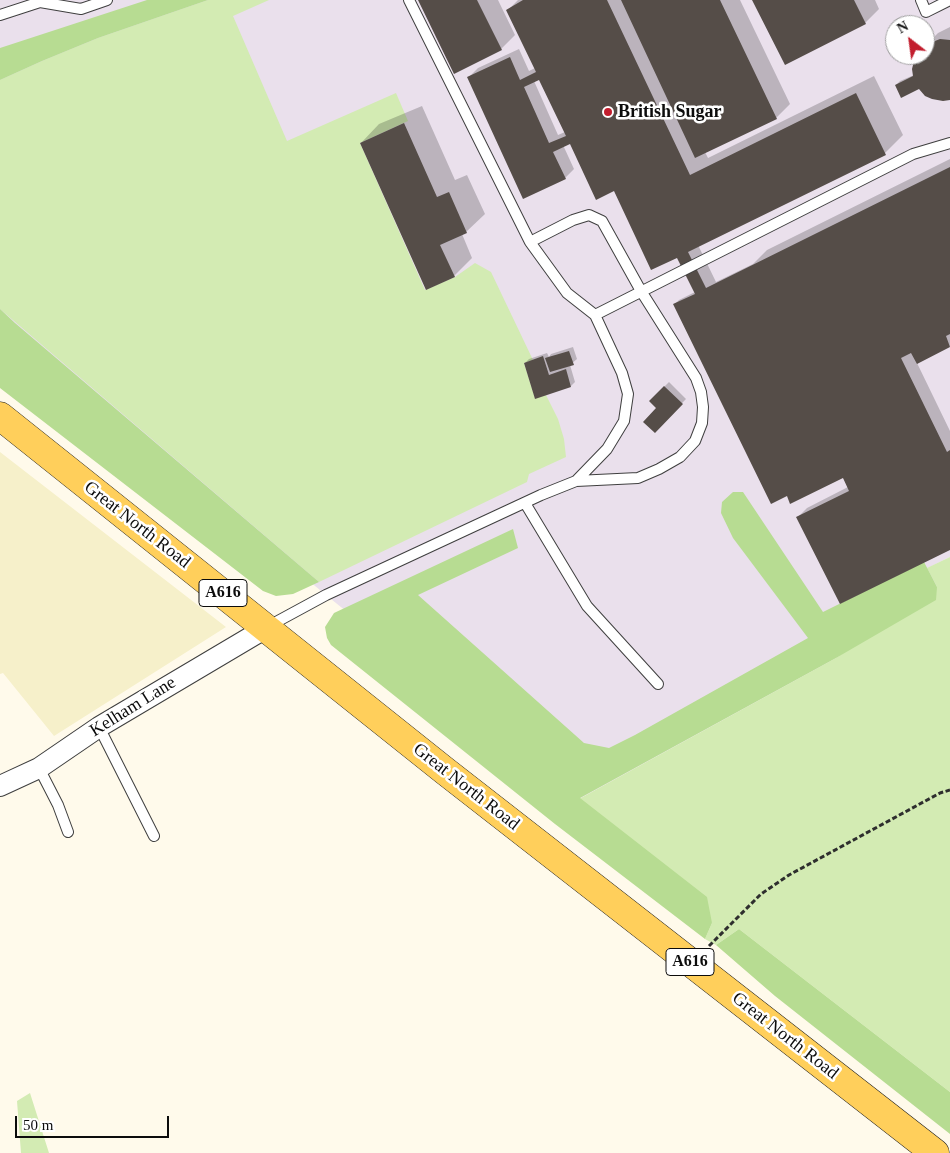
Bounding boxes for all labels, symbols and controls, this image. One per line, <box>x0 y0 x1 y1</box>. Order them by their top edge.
north arrow <box>885 15 935 65</box>
text: N <box>895 18 911 36</box>
place label: British Sugar <box>618 101 722 123</box>
marker: British Sugar <box>602 106 614 118</box>
street label: Great North Road <box>80 477 194 573</box>
road number: A616 <box>199 580 247 606</box>
street label: Kelham Lane <box>86 672 180 742</box>
street label: Great North Road <box>409 739 523 835</box>
road number: A616 <box>666 949 714 976</box>
street label: Great North Road <box>728 988 842 1084</box>
scale bar <box>18 1106 171 1138</box>
text: 50 m <box>23 1117 53 1133</box>

